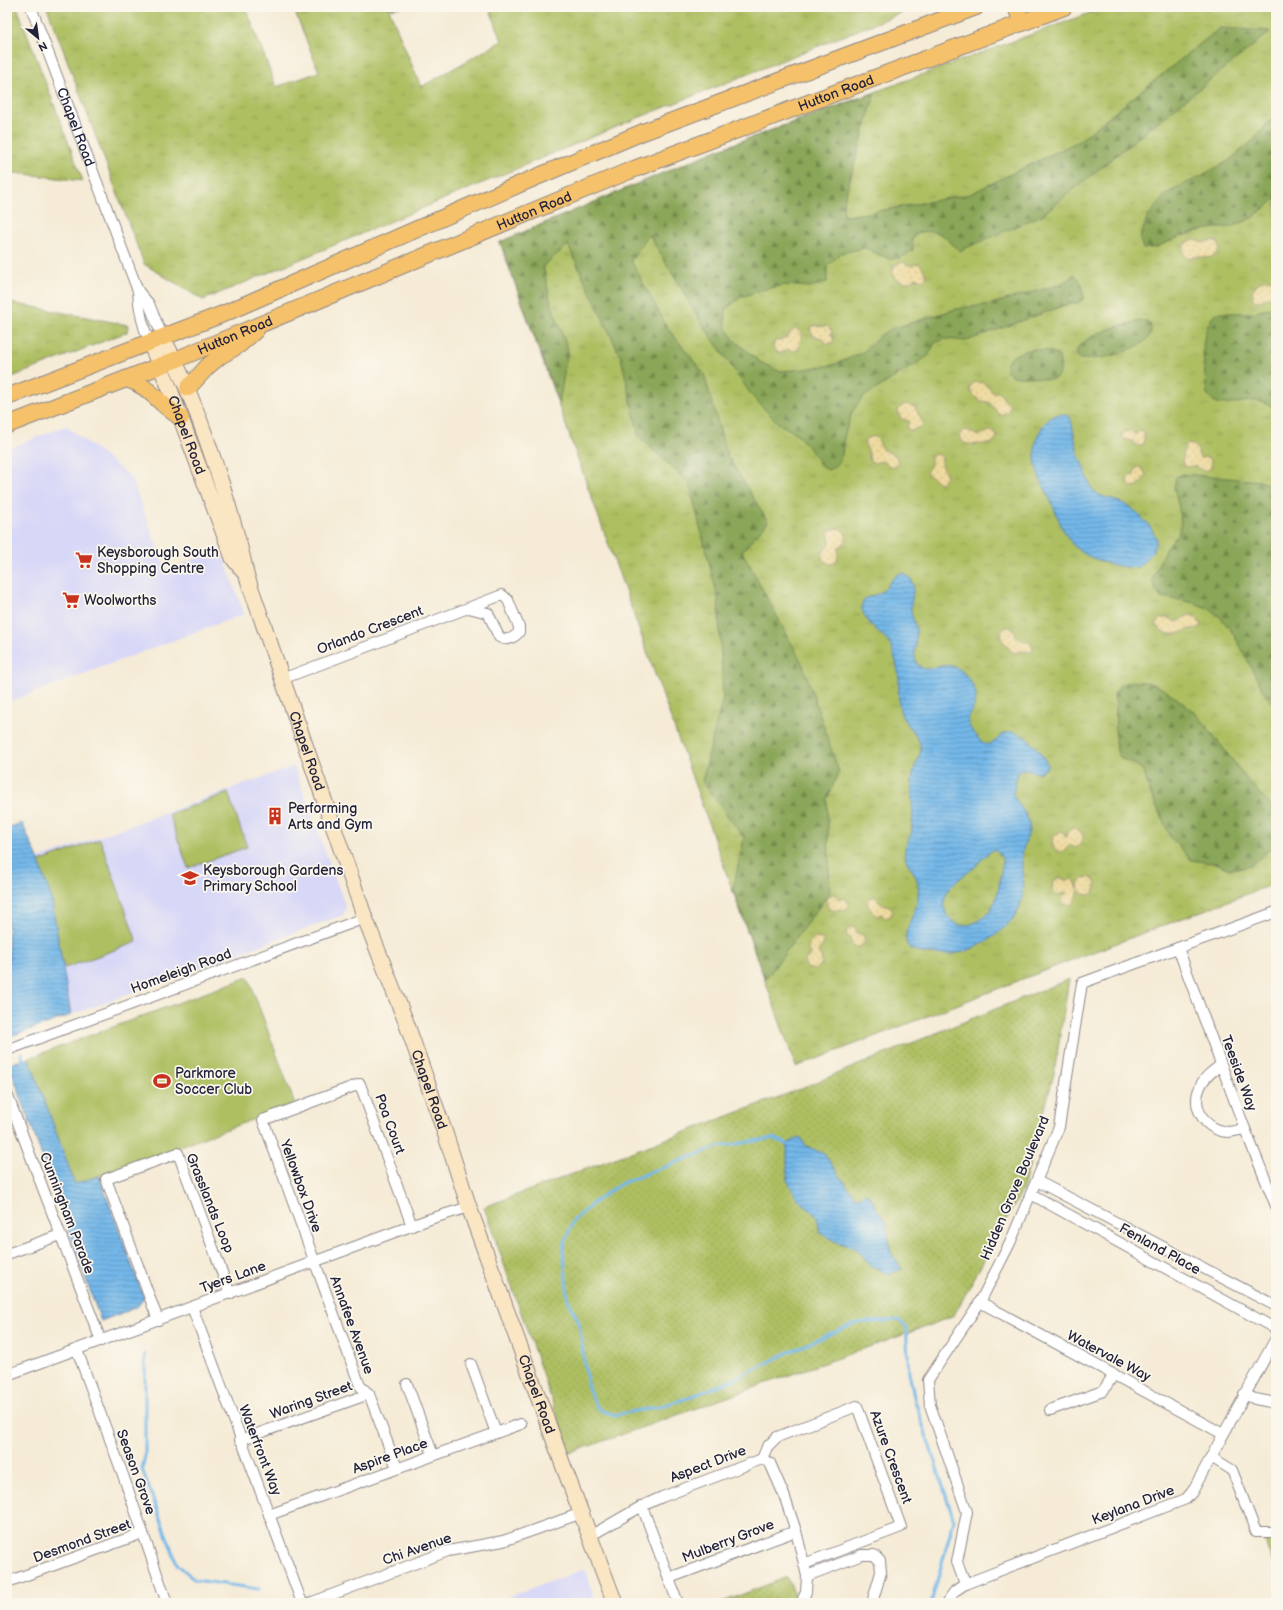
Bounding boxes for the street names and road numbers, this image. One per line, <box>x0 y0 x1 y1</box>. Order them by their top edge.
street label: Hutton Road <box>795 71 876 115</box>
street label: Chapel Road <box>54 85 99 169</box>
street label: Hutton Road <box>494 187 574 234</box>
street label: Hutton Road <box>195 312 275 358</box>
street label: Chapel Road <box>165 393 209 477</box>
street label: Orlando Crescent <box>315 602 426 658</box>
street label: Chapel Road <box>286 709 329 793</box>
street label: Homeleigh Road <box>128 945 234 997</box>
street label: Teeside Way <box>1217 1033 1261 1114</box>
street label: Chapel Road <box>408 1047 451 1131</box>
street label: Poa Court <box>371 1091 409 1157</box>
street label: Hidden Grove Boulevard <box>977 1113 1053 1263</box>
street label: Yellowbox Drive <box>276 1136 326 1235</box>
street label: Cunningham Parade <box>36 1150 98 1276</box>
street label: Grasslands Loop <box>182 1151 238 1255</box>
street label: Fenland Place <box>1116 1220 1204 1278</box>
street label: Tyers Lane <box>198 1257 268 1297</box>
street label: Annafee Avenue <box>326 1273 378 1377</box>
street label: Watervale Way <box>1064 1327 1154 1386</box>
street label: Chapel Road <box>515 1352 559 1436</box>
street label: Waring Street <box>268 1377 355 1423</box>
street label: Waterfront Way <box>235 1402 285 1498</box>
street label: Azure Crescent <box>866 1408 916 1507</box>
street label: Season Grove <box>113 1427 159 1517</box>
street label: Aspire Place <box>350 1435 430 1477</box>
street label: Aspect Drive <box>668 1442 748 1486</box>
street label: Keylana Drive <box>1089 1482 1177 1528</box>
street label: Desmond Street <box>31 1515 134 1567</box>
street label: Mulberry Grove <box>680 1516 776 1566</box>
street label: Chi Avenue <box>380 1529 454 1569</box>

